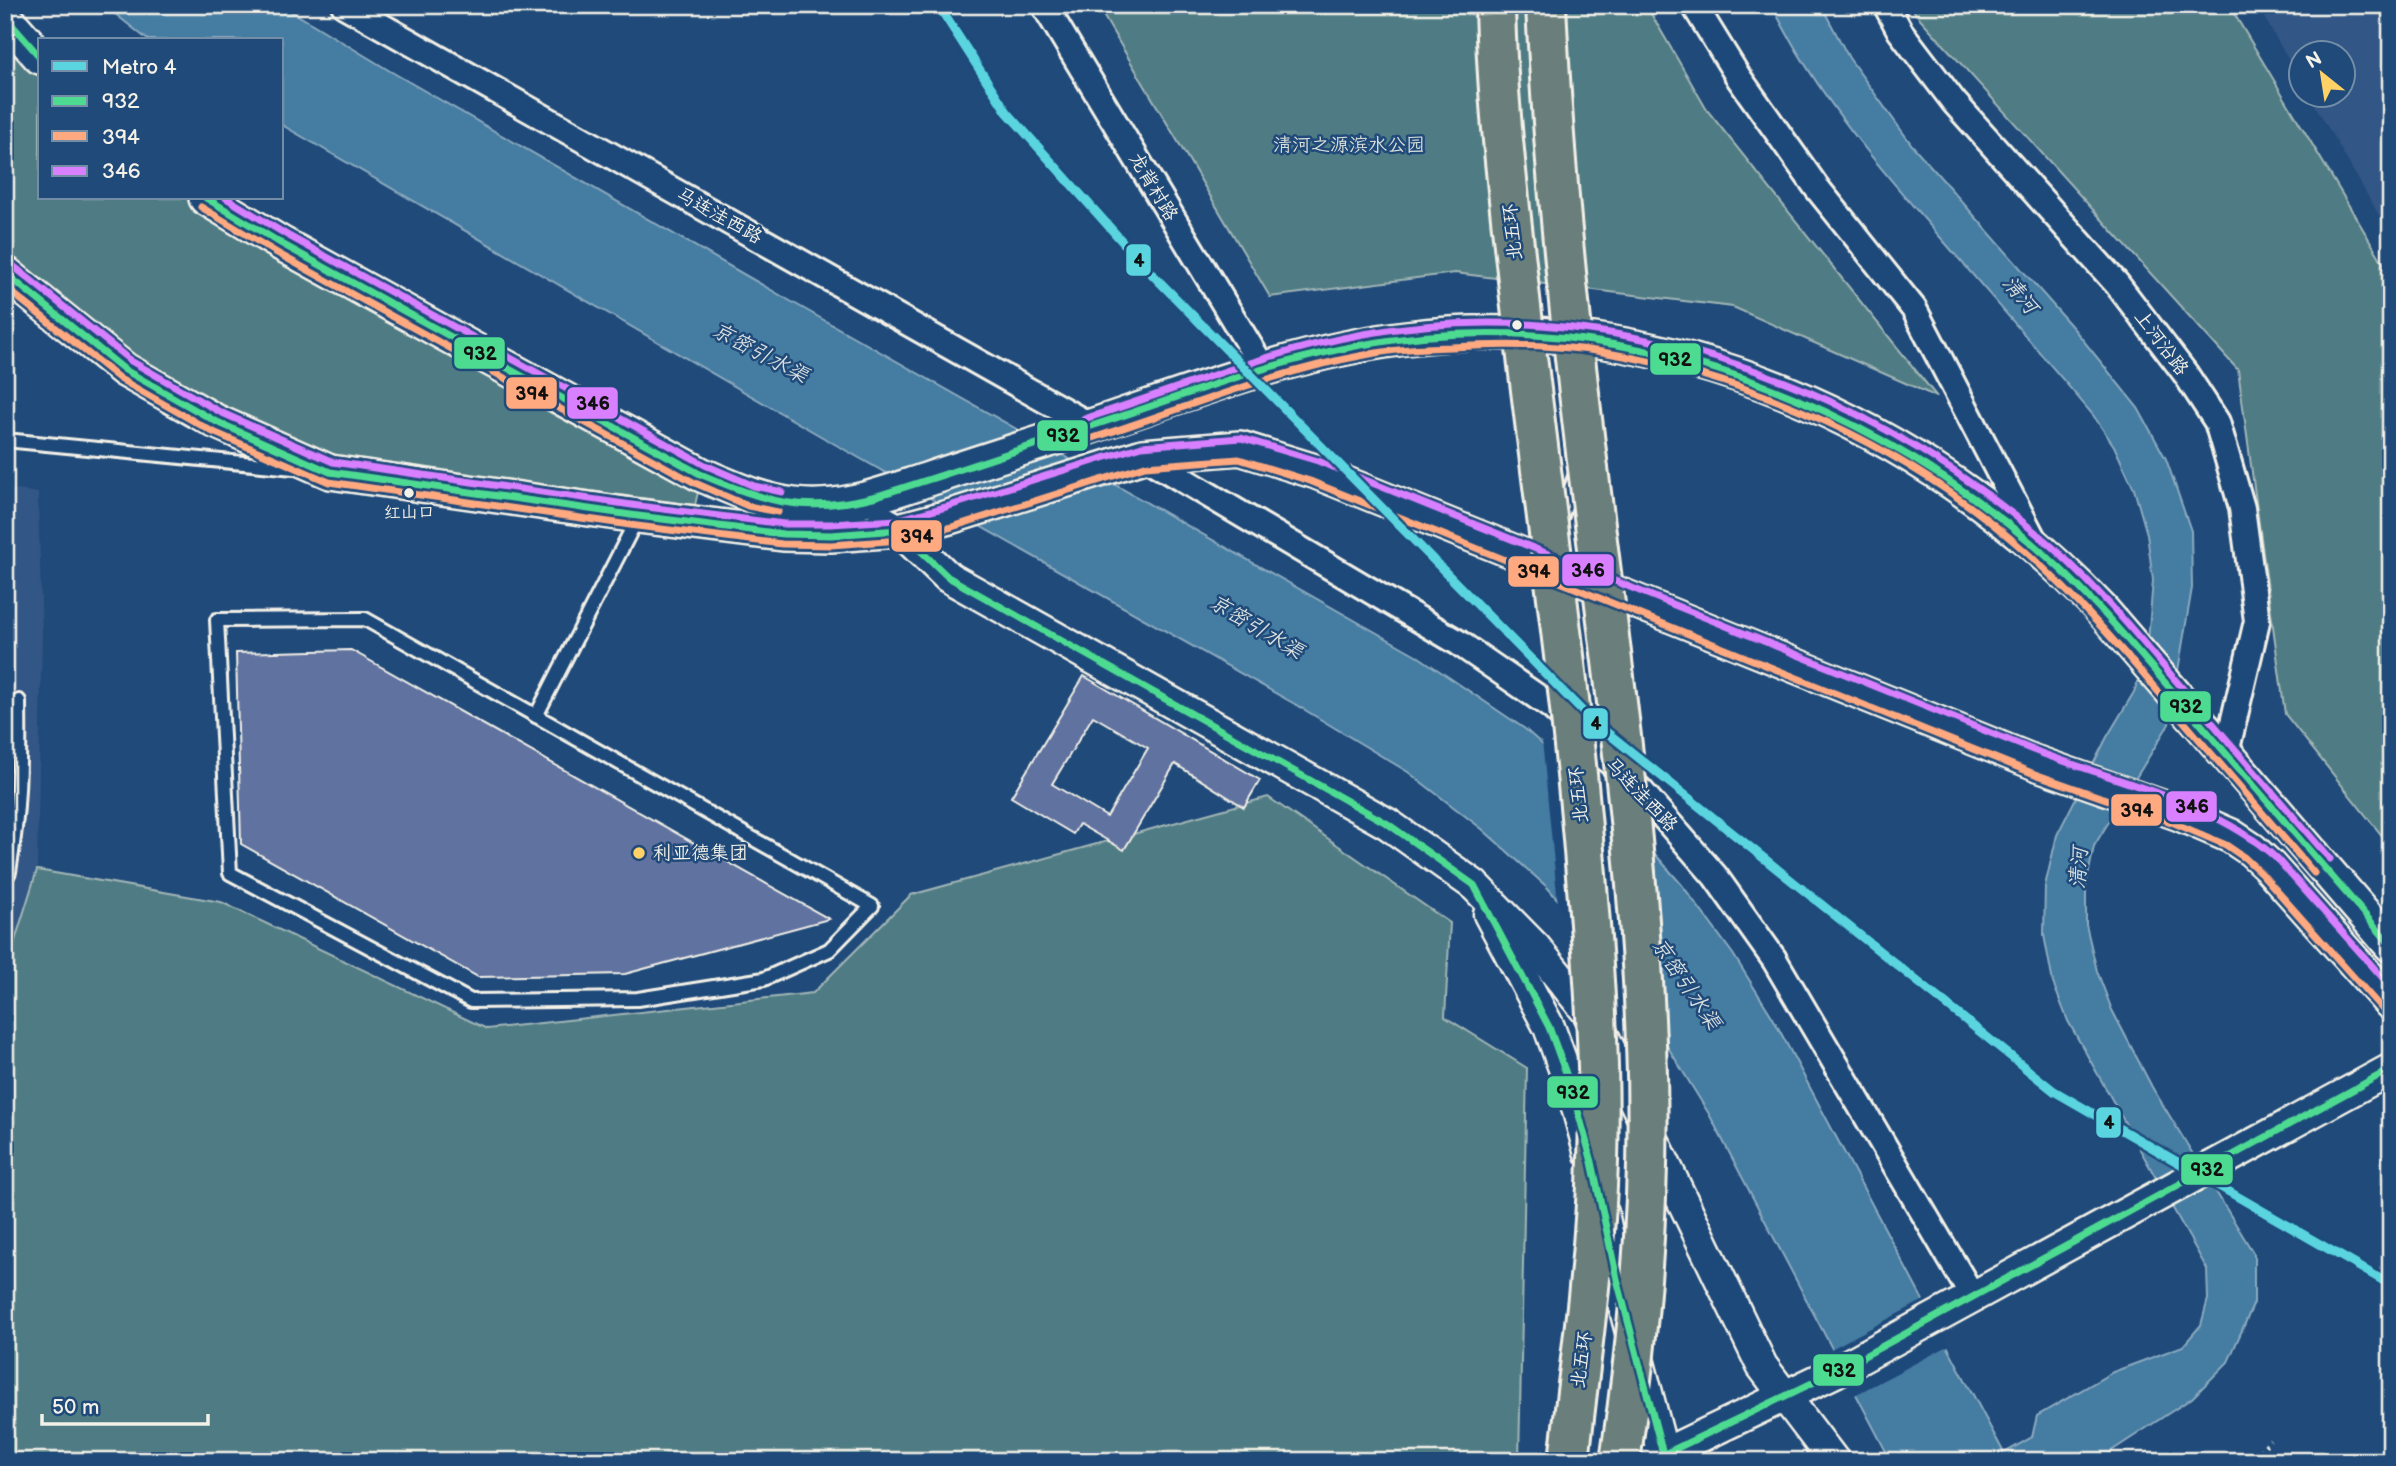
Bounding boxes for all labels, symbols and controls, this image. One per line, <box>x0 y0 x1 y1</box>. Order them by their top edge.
legend <box>38 38 284 200</box>
north arrow <box>2288 38 2358 108</box>
text: N <box>2302 47 2326 74</box>
text: Metro 4 <box>102 55 177 80</box>
text: 932 <box>102 89 140 114</box>
text: 394 <box>102 125 140 150</box>
park label: 清河之源滨水公园 <box>1273 134 1425 157</box>
street label: 龙背村路 <box>1124 148 1182 226</box>
text: 346 <box>102 159 141 184</box>
street label: 马连洼西路 <box>672 183 766 249</box>
street label: 北五环 <box>1499 202 1527 262</box>
line badge: 4 <box>1125 243 1152 277</box>
text: 4 <box>1133 250 1145 273</box>
water label: 清河 <box>1997 271 2045 321</box>
street label: 上河沿路 <box>2129 306 2193 380</box>
water label: 京密引水渠 <box>708 317 814 390</box>
unlabelled marker <box>1510 318 1524 332</box>
line badge: 932 <box>453 336 506 370</box>
line badge: 932 <box>1649 342 1702 376</box>
text: 932 <box>463 343 497 366</box>
text: 932 <box>1658 349 1692 372</box>
line badge: 394 <box>505 376 558 410</box>
text: 394 <box>515 383 549 406</box>
line badge: 346 <box>566 386 619 420</box>
text: 346 <box>576 393 610 416</box>
line badge: 932 <box>1036 419 1089 452</box>
text: 932 <box>1046 425 1080 448</box>
marker: 红山口 <box>402 486 416 500</box>
place label: 红山口 <box>384 503 435 523</box>
line badge: 394 <box>890 519 943 553</box>
text: 394 <box>900 526 934 549</box>
line badge: 346 <box>1561 553 1615 587</box>
line badge: 394 <box>1507 555 1560 588</box>
text: 346 <box>1571 560 1605 583</box>
text: 394 <box>1517 561 1551 584</box>
water label: 京密引水渠 <box>1205 589 1309 666</box>
line badge: 932 <box>2159 690 2212 723</box>
text: 932 <box>2169 696 2203 719</box>
line badge: 4 <box>1582 707 1609 740</box>
text: 4 <box>1590 713 1602 736</box>
street label: 马连洼西路 <box>1600 753 1682 837</box>
street label: 北五环 <box>1565 765 1593 825</box>
line badge: 346 <box>2165 790 2218 823</box>
line badge: 394 <box>2110 793 2163 827</box>
text: 346 <box>2175 796 2209 819</box>
text: 394 <box>2120 800 2154 823</box>
place label: 利亚德集团 <box>653 842 748 865</box>
water label: 清河 <box>2065 843 2093 890</box>
marker: 利亚德集团 <box>631 845 647 861</box>
water label: 京密引水渠 <box>1646 933 1727 1036</box>
line badge: 932 <box>1546 1075 1599 1109</box>
text: 932 <box>1556 1082 1590 1105</box>
line badge: 4 <box>2095 1106 2122 1139</box>
text: 4 <box>2103 1112 2115 1135</box>
line badge: 932 <box>2180 1153 2234 1186</box>
text: 932 <box>2190 1159 2224 1182</box>
street label: 北五环 <box>1567 1330 1597 1390</box>
line badge: 932 <box>1812 1353 1865 1387</box>
text: 932 <box>1822 1360 1856 1383</box>
scale bar <box>42 1382 208 1426</box>
text: 50 m <box>52 1395 99 1420</box>

